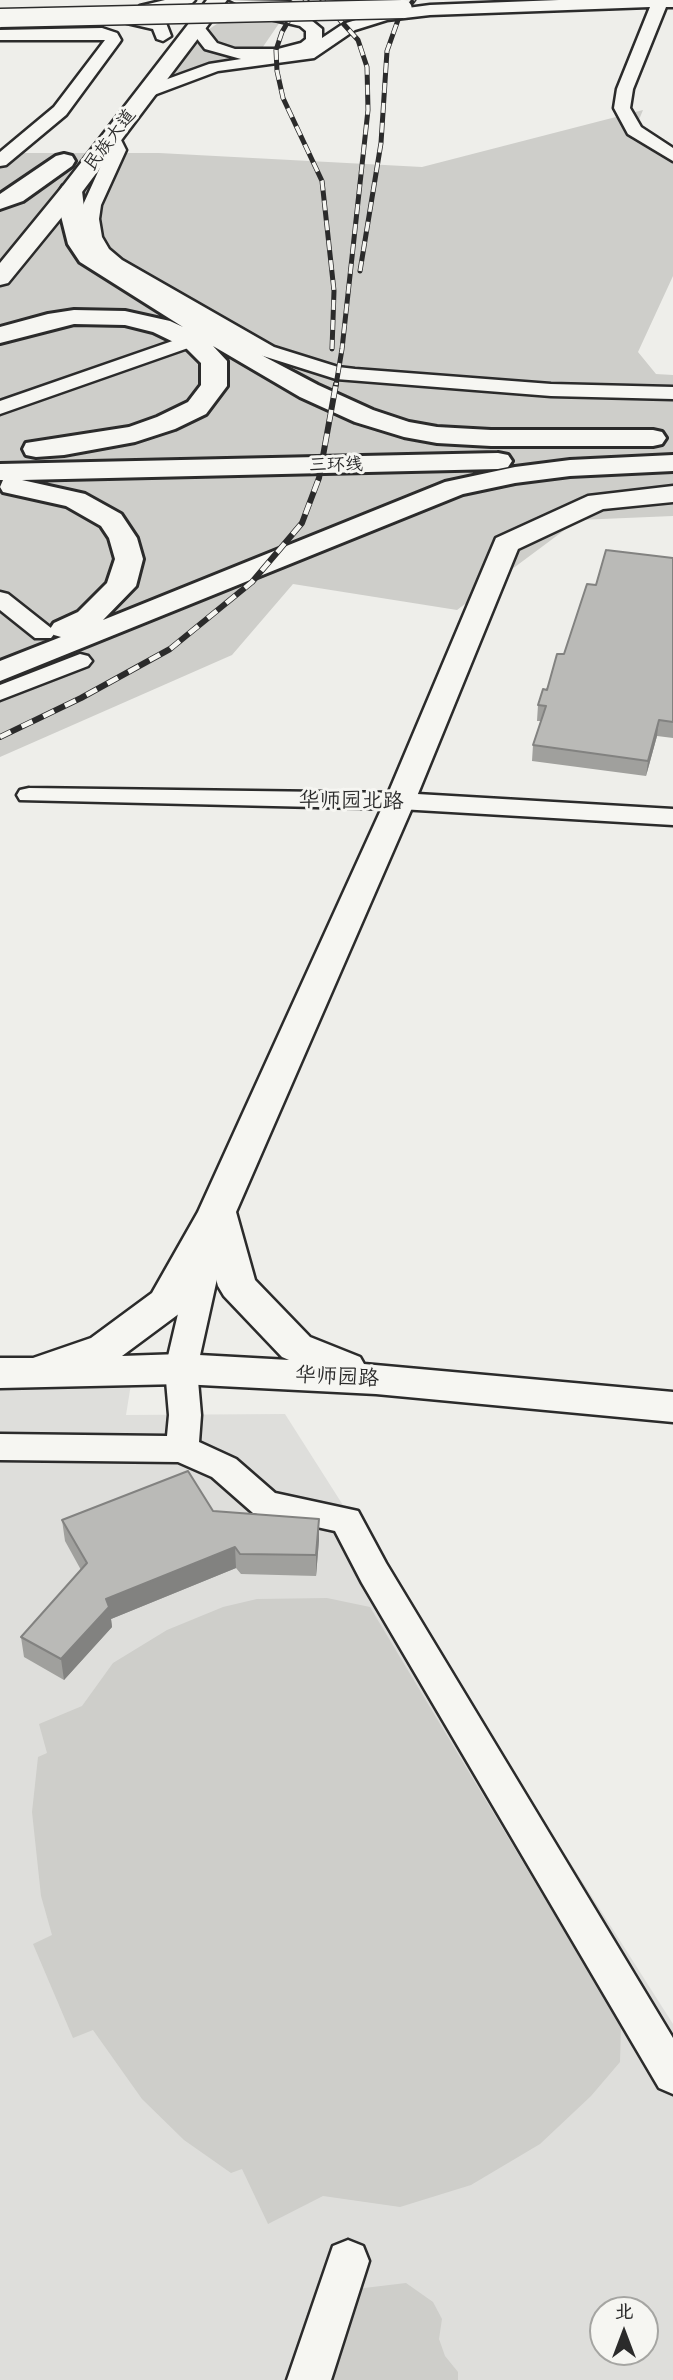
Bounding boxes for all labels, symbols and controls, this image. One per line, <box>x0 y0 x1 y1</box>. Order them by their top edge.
street label: 民族大道 <box>80 105 140 175</box>
street label: 三环线 <box>309 454 363 476</box>
street label: 华师园北路 <box>298 787 404 815</box>
street label: 华师园路 <box>294 1362 380 1392</box>
north arrow <box>589 2296 659 2366</box>
text: 北 <box>614 2301 634 2323</box>

